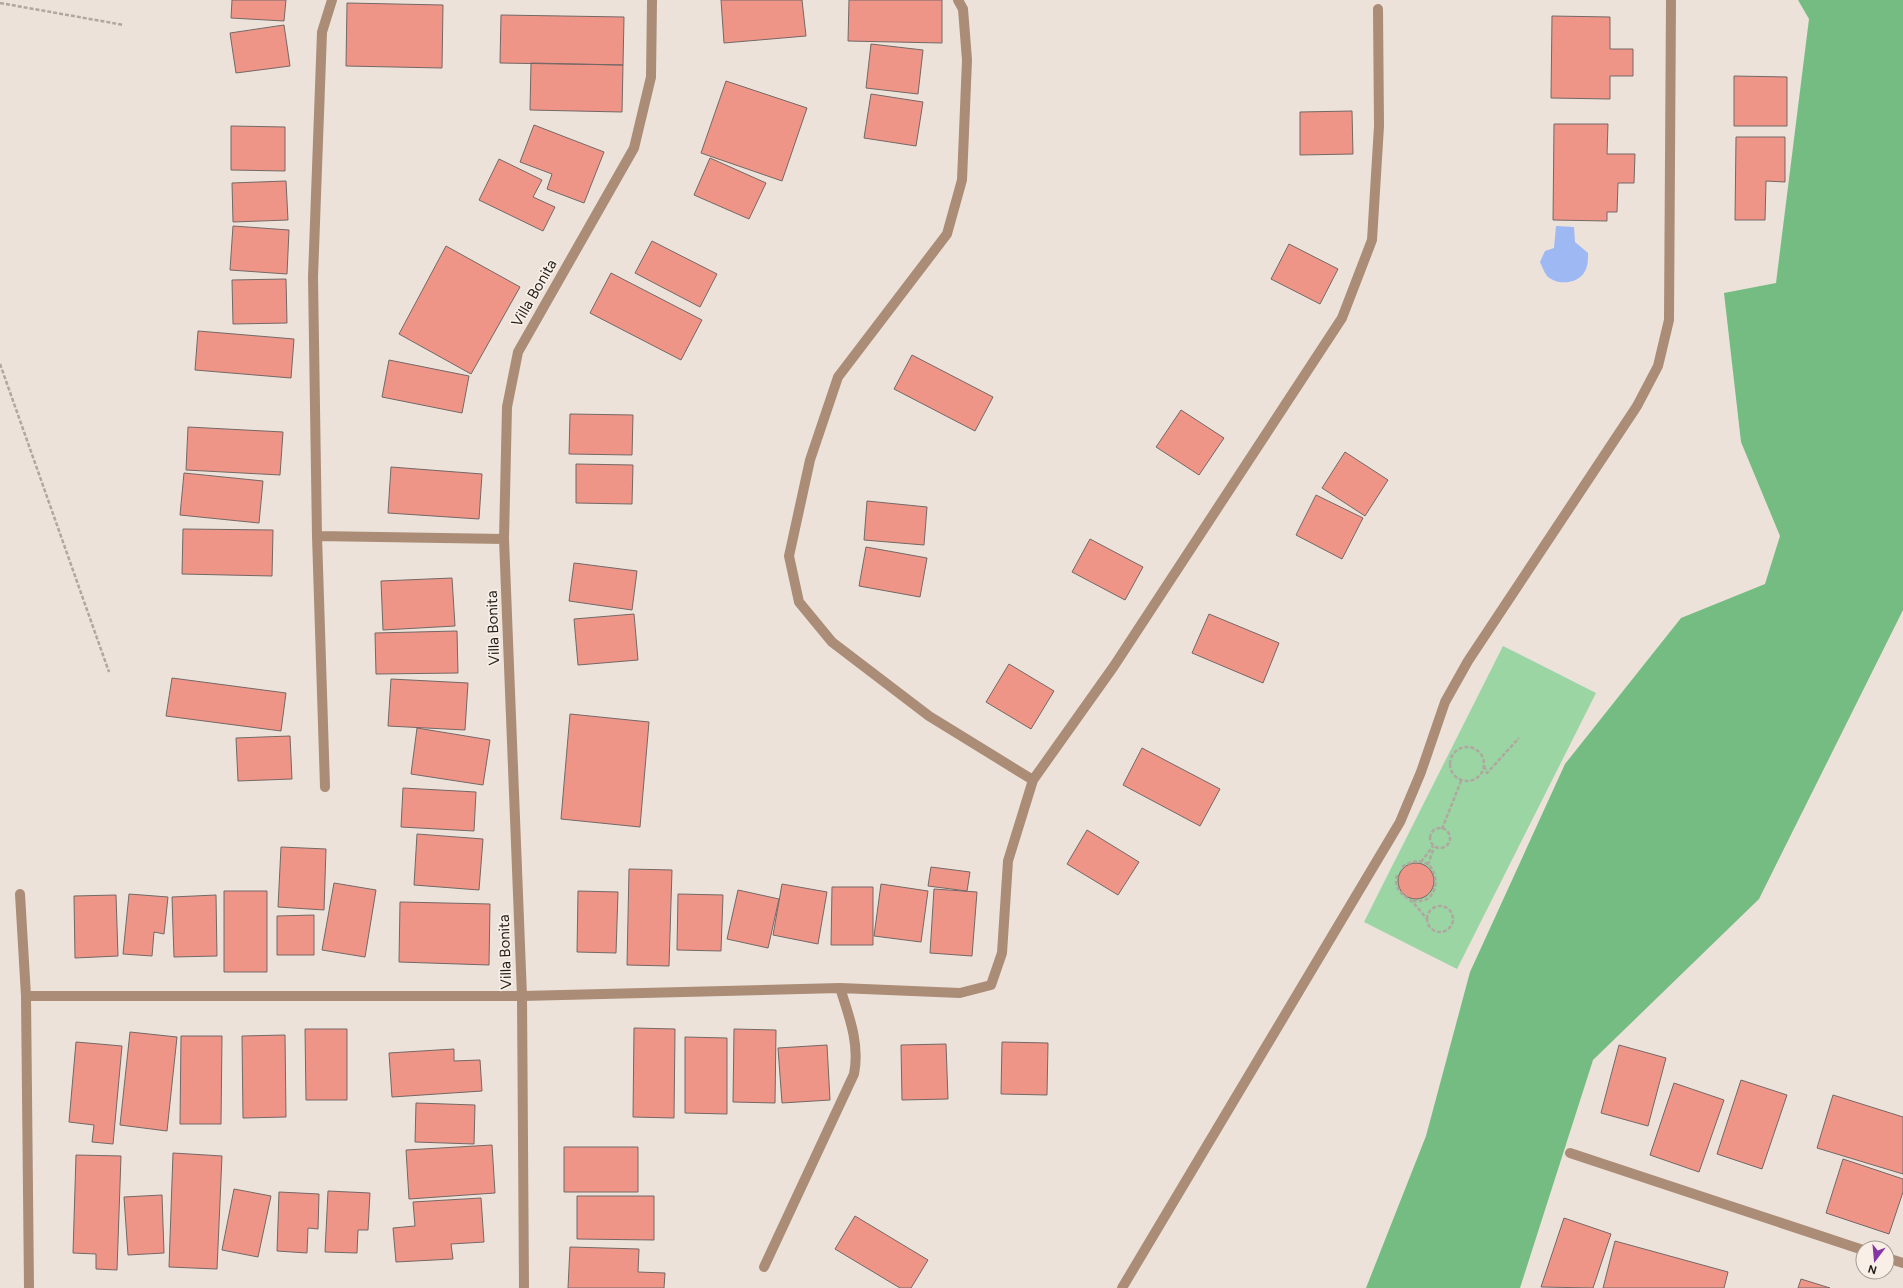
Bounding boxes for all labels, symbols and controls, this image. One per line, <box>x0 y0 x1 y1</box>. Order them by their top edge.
street label: Villa Bonita <box>507 256 561 330</box>
street label: Villa Bonita <box>483 590 503 666</box>
street label: Villa Bonita <box>495 914 515 990</box>
north arrow <box>1855 1240 1895 1280</box>
text: N <box>1866 1262 1878 1277</box>

